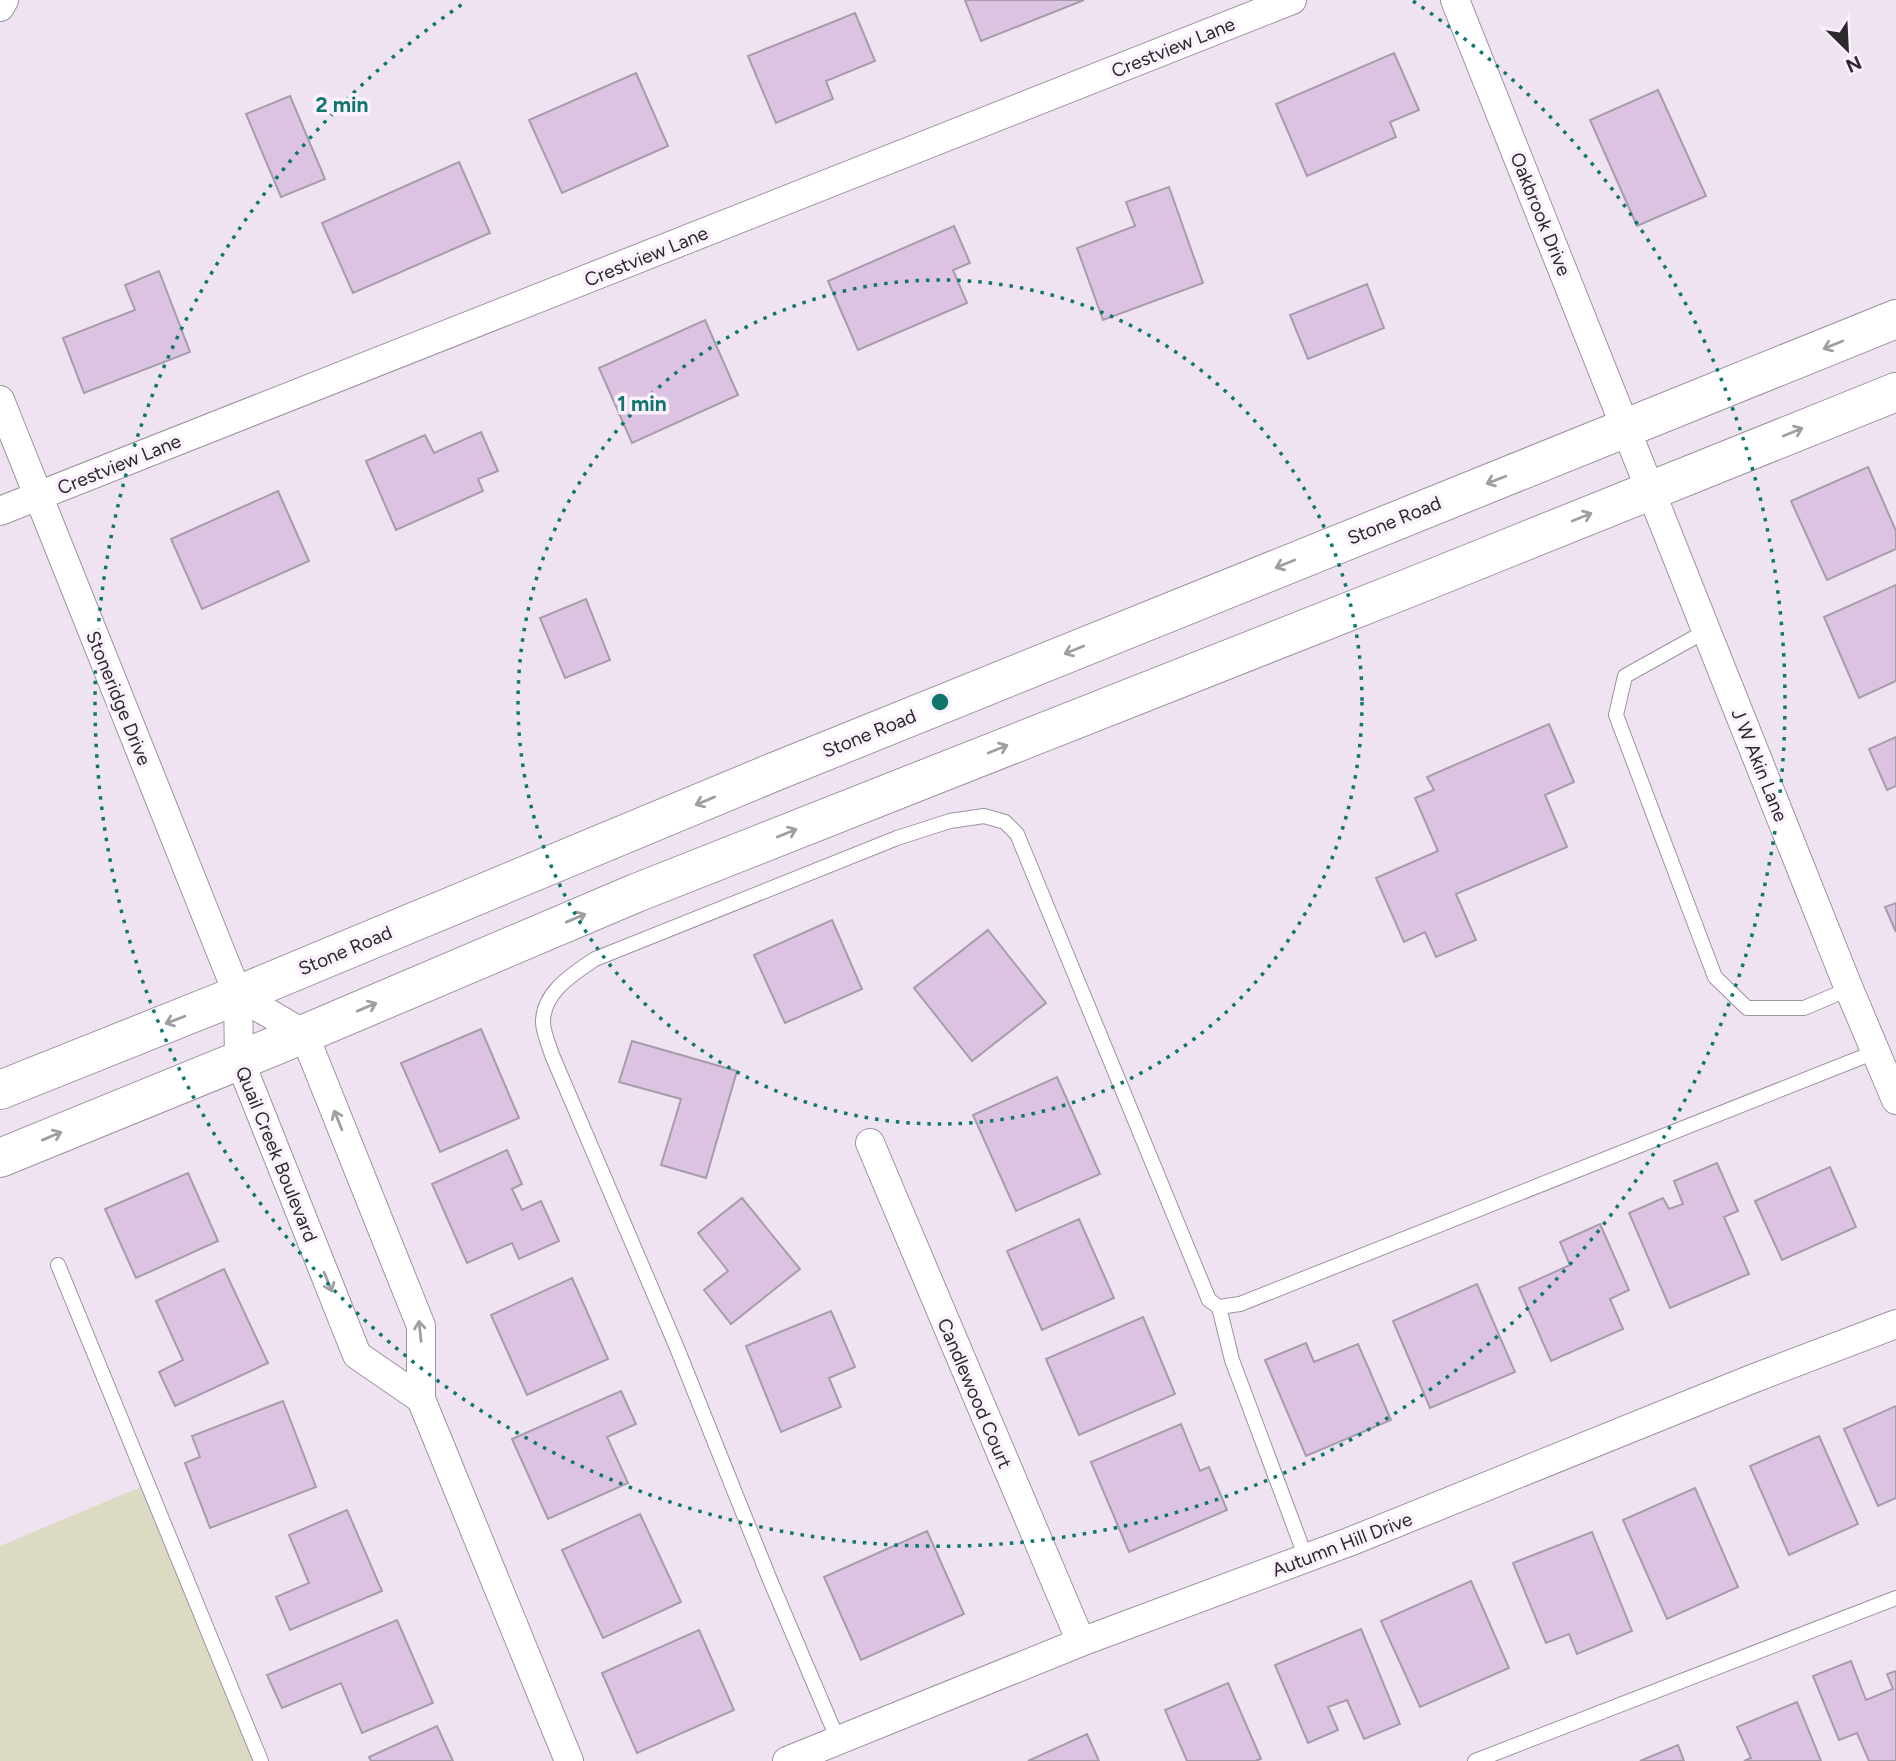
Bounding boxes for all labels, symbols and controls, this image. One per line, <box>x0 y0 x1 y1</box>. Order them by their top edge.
street label: Crestview Lane <box>1108 12 1238 83</box>
north arrow <box>1812 14 1882 84</box>
text: N <box>1842 51 1865 78</box>
text: 2 min <box>316 92 368 117</box>
street label: Oakbrook Drive <box>1505 149 1576 279</box>
street label: Crestview Lane <box>581 221 711 292</box>
one-way arrow <box>1822 339 1844 352</box>
text: 1 min <box>617 391 667 416</box>
one-way arrow <box>1782 425 1804 438</box>
street label: Crestview Lane <box>54 429 184 500</box>
one-way arrow <box>1486 475 1508 488</box>
street label: Stone Road <box>1344 491 1444 550</box>
one-way arrow <box>1571 509 1593 522</box>
one-way arrow <box>1274 559 1296 572</box>
street label: Stoneridge Drive <box>81 628 156 769</box>
one-way arrow <box>1064 644 1085 657</box>
centre of rings <box>928 690 952 714</box>
street label: Stone Road <box>819 704 919 763</box>
street label: J W Akin Lane <box>1726 705 1793 825</box>
one-way arrow <box>987 742 1009 755</box>
one-way arrow <box>694 795 716 808</box>
one-way arrow <box>776 826 797 839</box>
one-way arrow <box>565 911 586 924</box>
street label: Stone Road <box>295 920 395 980</box>
one-way arrow <box>355 1000 377 1013</box>
one-way arrow <box>164 1014 186 1027</box>
street label: Quail Creek Boulevard <box>231 1063 322 1245</box>
one-way arrow <box>331 1109 344 1131</box>
one-way arrow <box>41 1129 62 1142</box>
one-way arrow <box>322 1271 335 1292</box>
street label: Candlewood Court <box>933 1315 1017 1472</box>
one-way arrow <box>413 1320 426 1343</box>
street label: Autumn Hill Drive <box>1269 1507 1416 1582</box>

